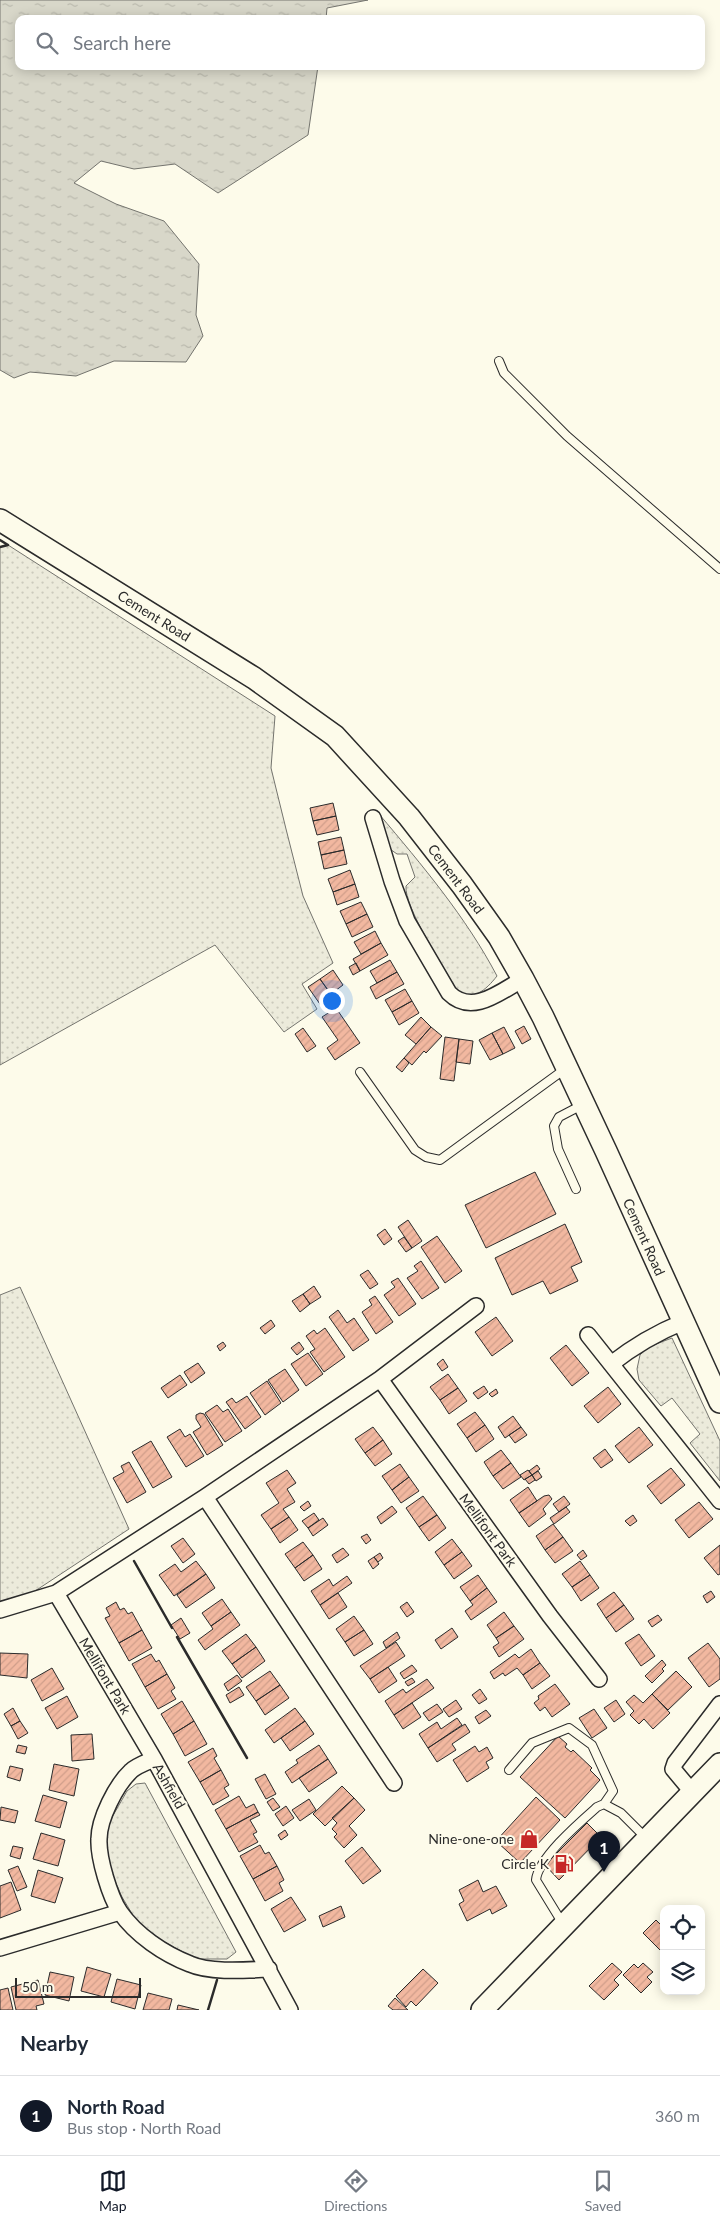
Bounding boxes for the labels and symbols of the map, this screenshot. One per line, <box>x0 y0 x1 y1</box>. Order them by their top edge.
street label: Cement Road <box>115 586 194 645</box>
street label: Cement Road <box>425 840 488 917</box>
your location <box>319 988 345 1014</box>
street label: Cement Road <box>620 1195 669 1278</box>
street label: Mellifont Park <box>456 1490 521 1570</box>
street label: Mellifont Park <box>76 1634 135 1718</box>
street label: Ashfield <box>150 1760 189 1812</box>
shop icon: Nine-one-one <box>518 1828 540 1850</box>
place label: Nine-one-one <box>428 1830 514 1847</box>
pin: 1 <box>588 1831 620 1872</box>
fuel station icon: Circle K <box>553 1853 575 1875</box>
place label: Circle K <box>501 1855 550 1872</box>
scale bar <box>15 1975 141 1998</box>

